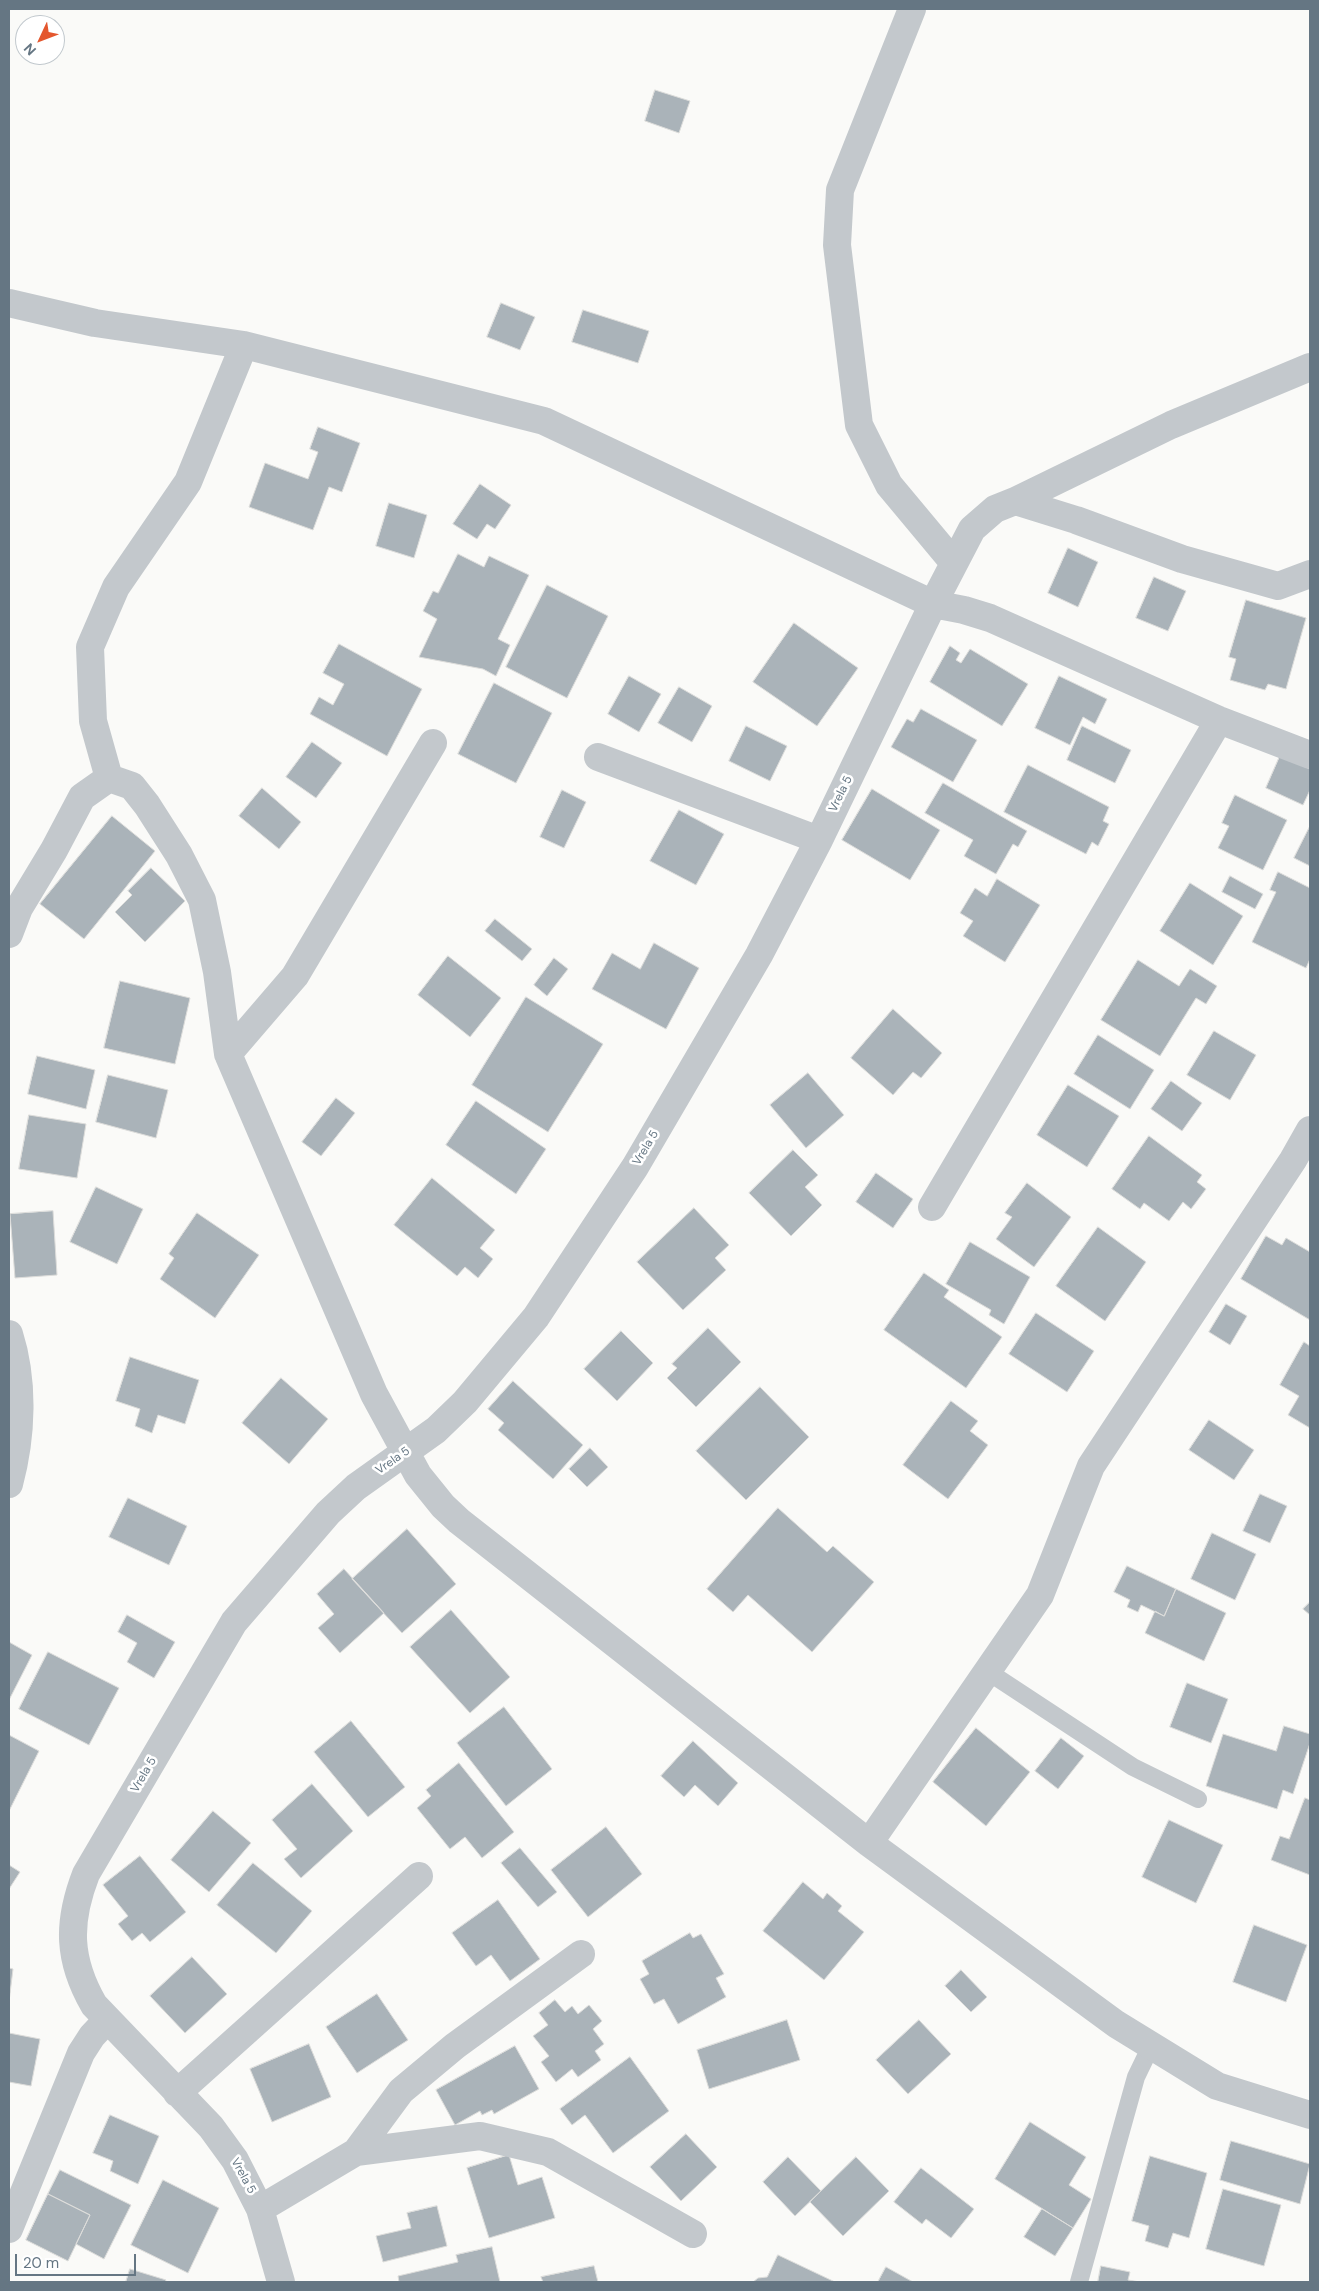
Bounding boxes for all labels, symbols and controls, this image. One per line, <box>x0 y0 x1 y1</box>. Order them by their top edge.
north arrow <box>15 15 65 65</box>
text: N <box>20 40 40 59</box>
street label: Vrela 5 <box>826 774 856 814</box>
street label: Vrela 5 <box>630 1128 662 1168</box>
street label: Vrela 5 <box>373 1444 413 1478</box>
street label: Vrela 5 <box>128 1755 160 1795</box>
street label: Vrela 5 <box>227 2156 259 2196</box>
scale bar <box>18 2244 139 2276</box>
text: 20 m <box>23 2253 59 2273</box>

